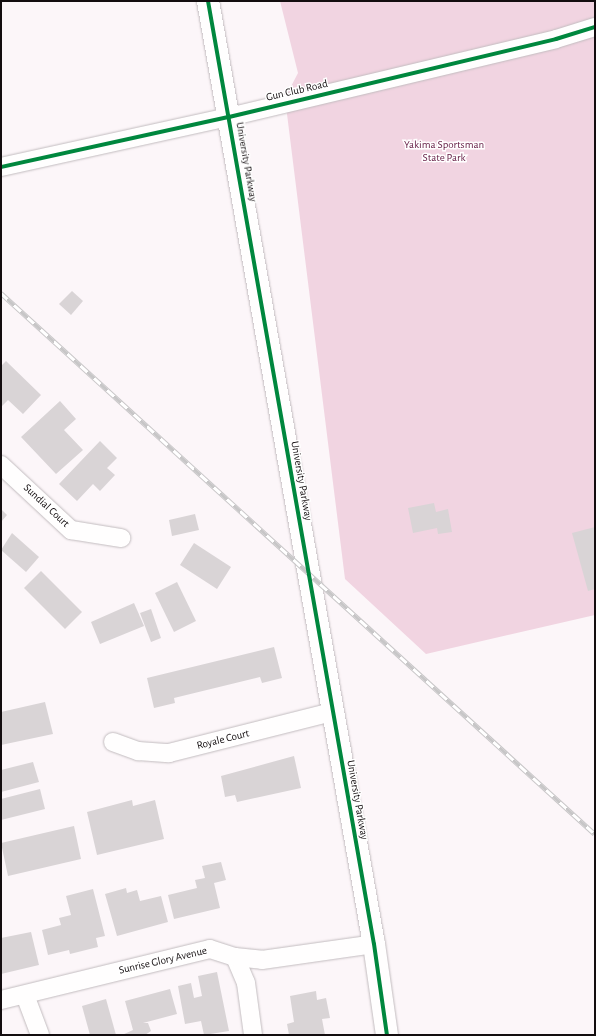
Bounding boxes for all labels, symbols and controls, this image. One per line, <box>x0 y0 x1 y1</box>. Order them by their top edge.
street label: Gun Club Road <box>265 78 329 104</box>
street label: University Parkway <box>232 121 260 203</box>
park label: Yakima Sportsman State Park <box>404 139 484 165</box>
street label: University Parkway <box>287 440 315 522</box>
street label: Sundial Court <box>20 481 72 531</box>
street label: Royale Court <box>195 727 251 753</box>
street label: University Parkway <box>343 759 371 841</box>
street label: Sunrise Glory Avenue <box>118 944 208 978</box>

